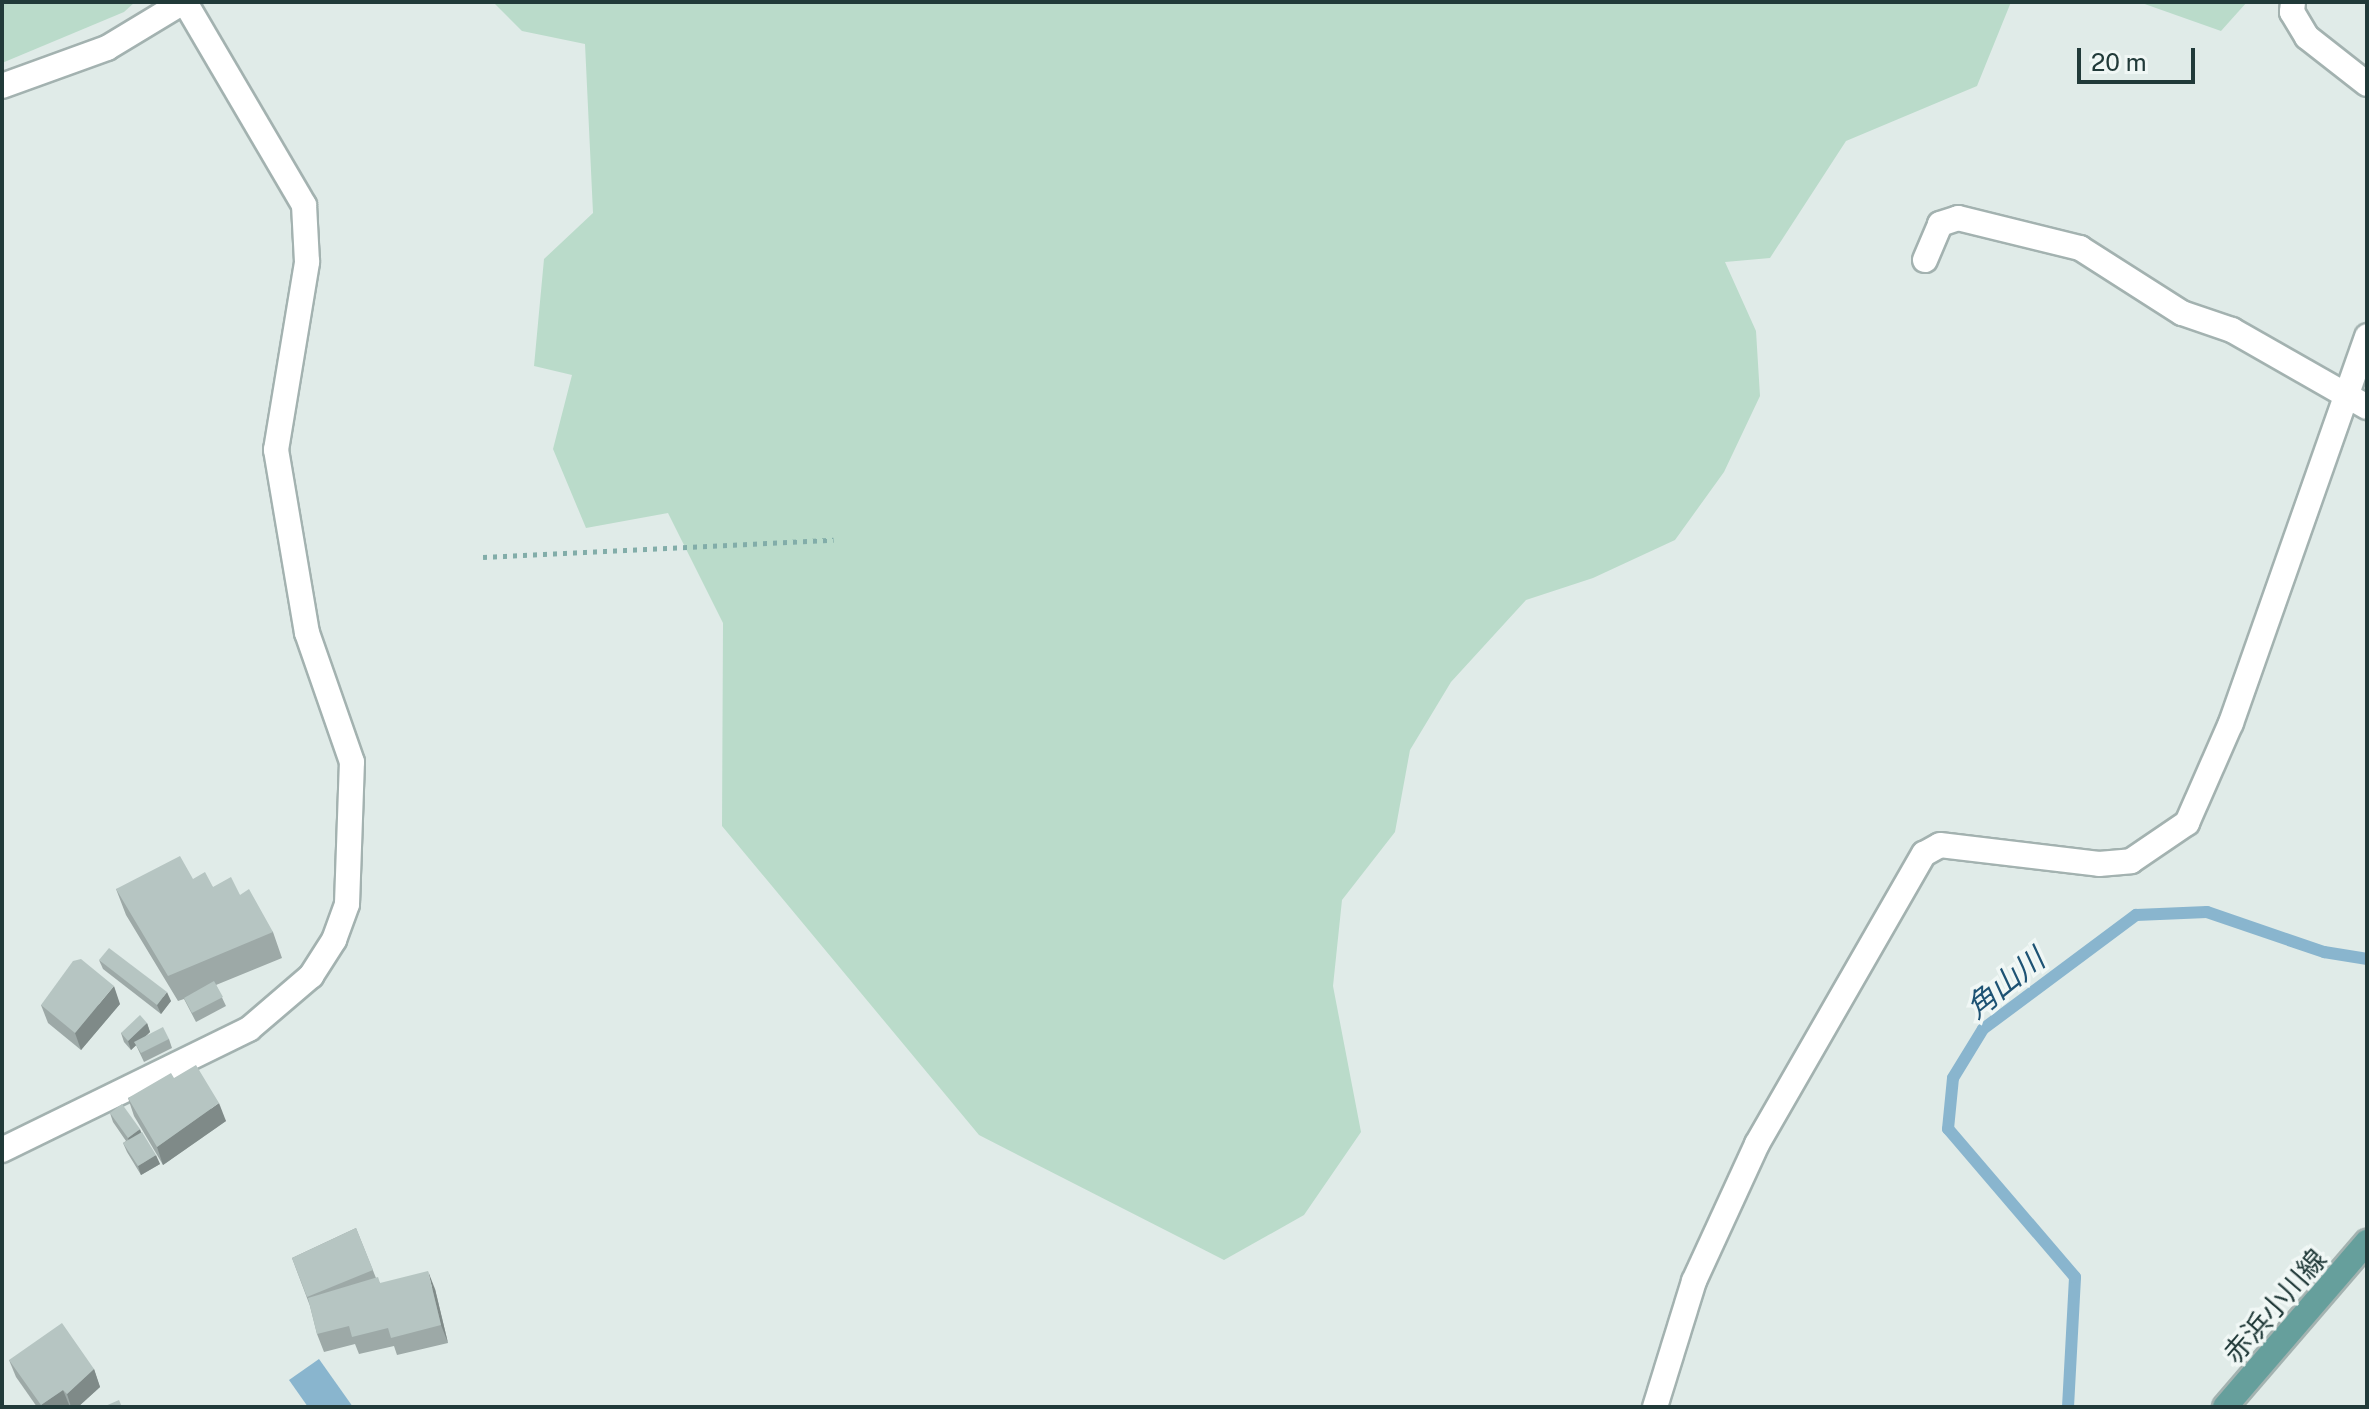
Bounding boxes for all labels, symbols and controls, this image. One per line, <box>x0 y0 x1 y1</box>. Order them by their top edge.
scale bar <box>2081 32 2199 82</box>
text: 20 m <box>2091 48 2147 76</box>
water label: 角山川 <box>1959 941 2051 1025</box>
street label: 赤浜小川線 <box>2216 1242 2334 1370</box>

